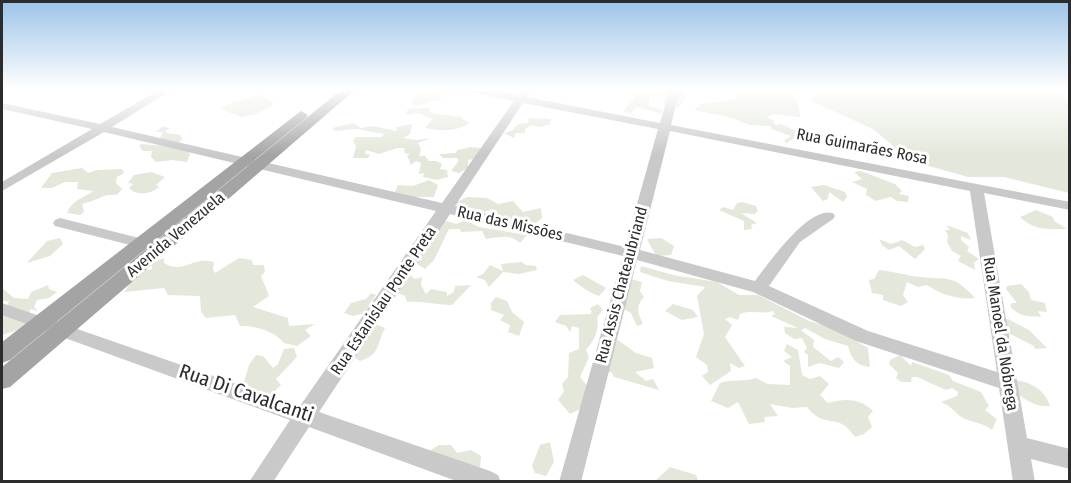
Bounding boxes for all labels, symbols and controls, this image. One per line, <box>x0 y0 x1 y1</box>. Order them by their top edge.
street label: Rua Guimarães Rosa <box>795 125 929 169</box>
street label: Avenida Venezuela <box>123 188 229 282</box>
street label: Rua das Missões <box>455 203 565 245</box>
street label: Rua Assis Chateaubriand <box>592 205 652 365</box>
street label: Rua Estanislau Ponte Preta <box>327 223 441 379</box>
street label: Rua Manoel da Nóbrega <box>978 256 1022 412</box>
street label: Rua Di Cavalcanti <box>176 360 316 428</box>

